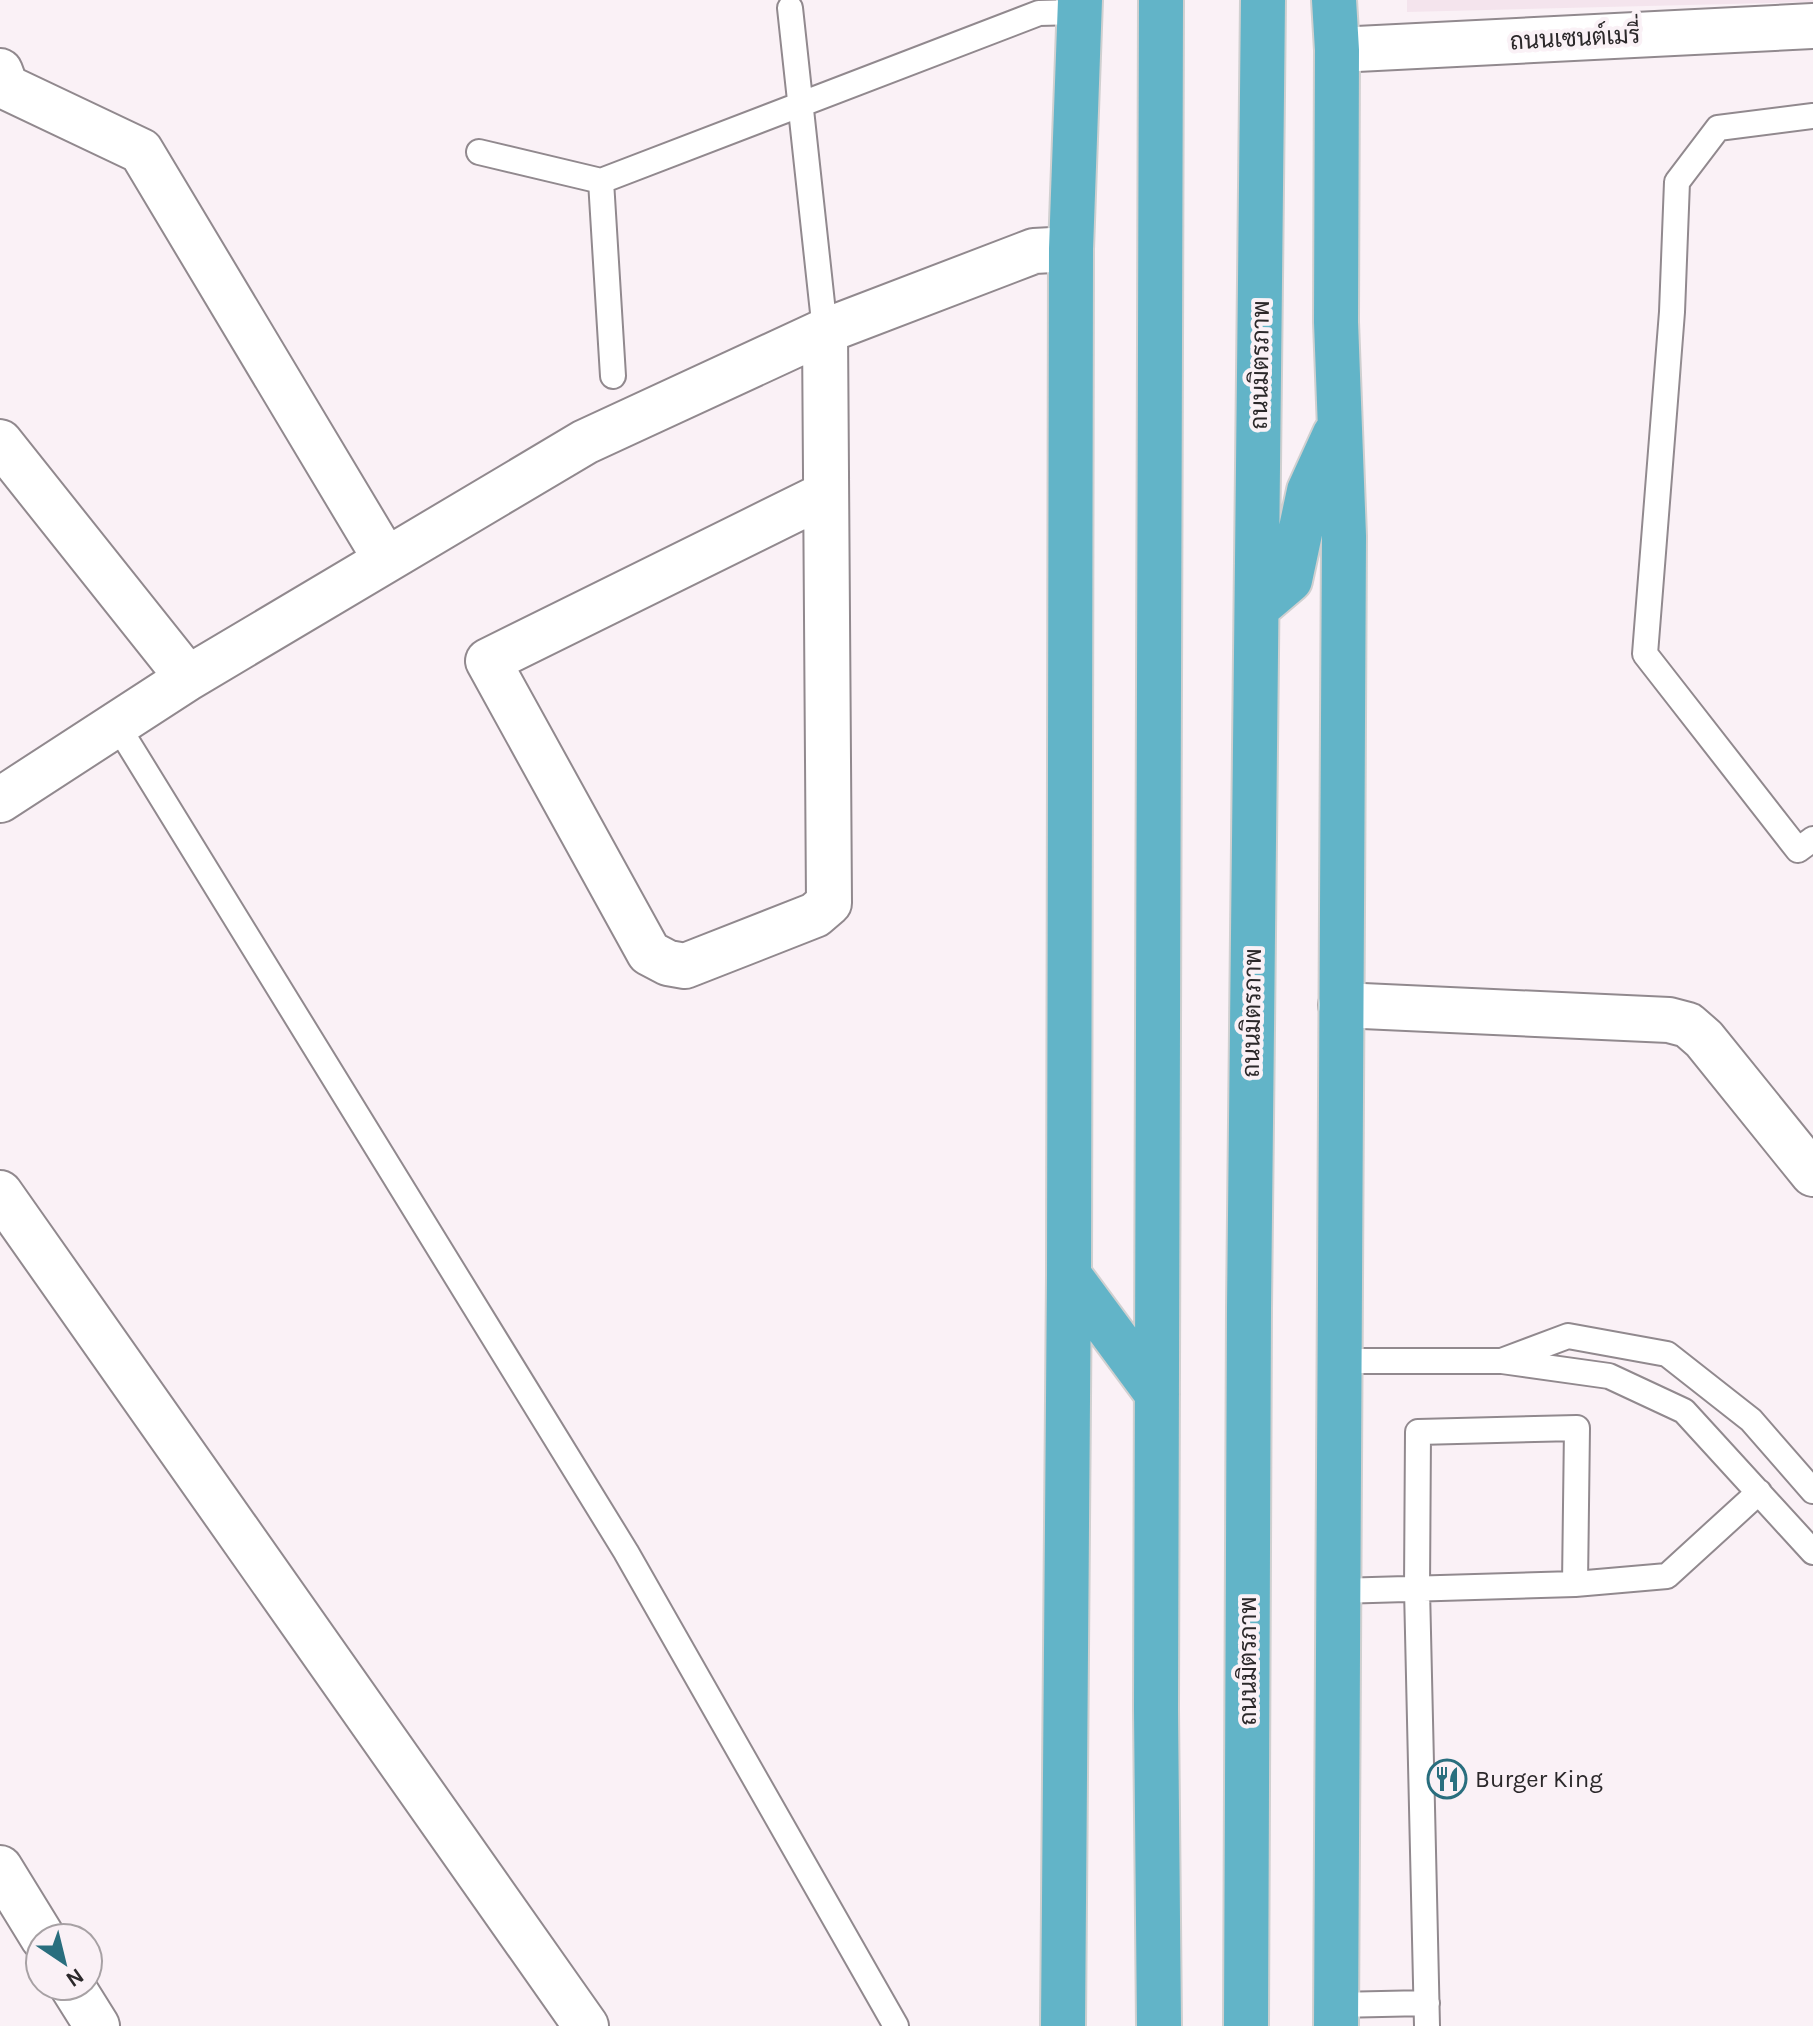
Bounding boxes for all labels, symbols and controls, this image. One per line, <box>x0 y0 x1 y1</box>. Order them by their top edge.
street label: ถนนเซนต์เมรี่ <box>1509 14 1641 55</box>
street label: ถนนมิตรภาพ <box>1245 300 1275 430</box>
street label: ถนนมิตรภาพ <box>1237 948 1267 1078</box>
street label: ถนนมิตรภาพ <box>1234 1596 1262 1726</box>
restaurant icon: Burger King <box>1426 1758 1468 1800</box>
place label: Burger King <box>1475 1765 1603 1793</box>
north arrow <box>24 1922 104 2002</box>
text: N <box>61 1962 89 1993</box>

